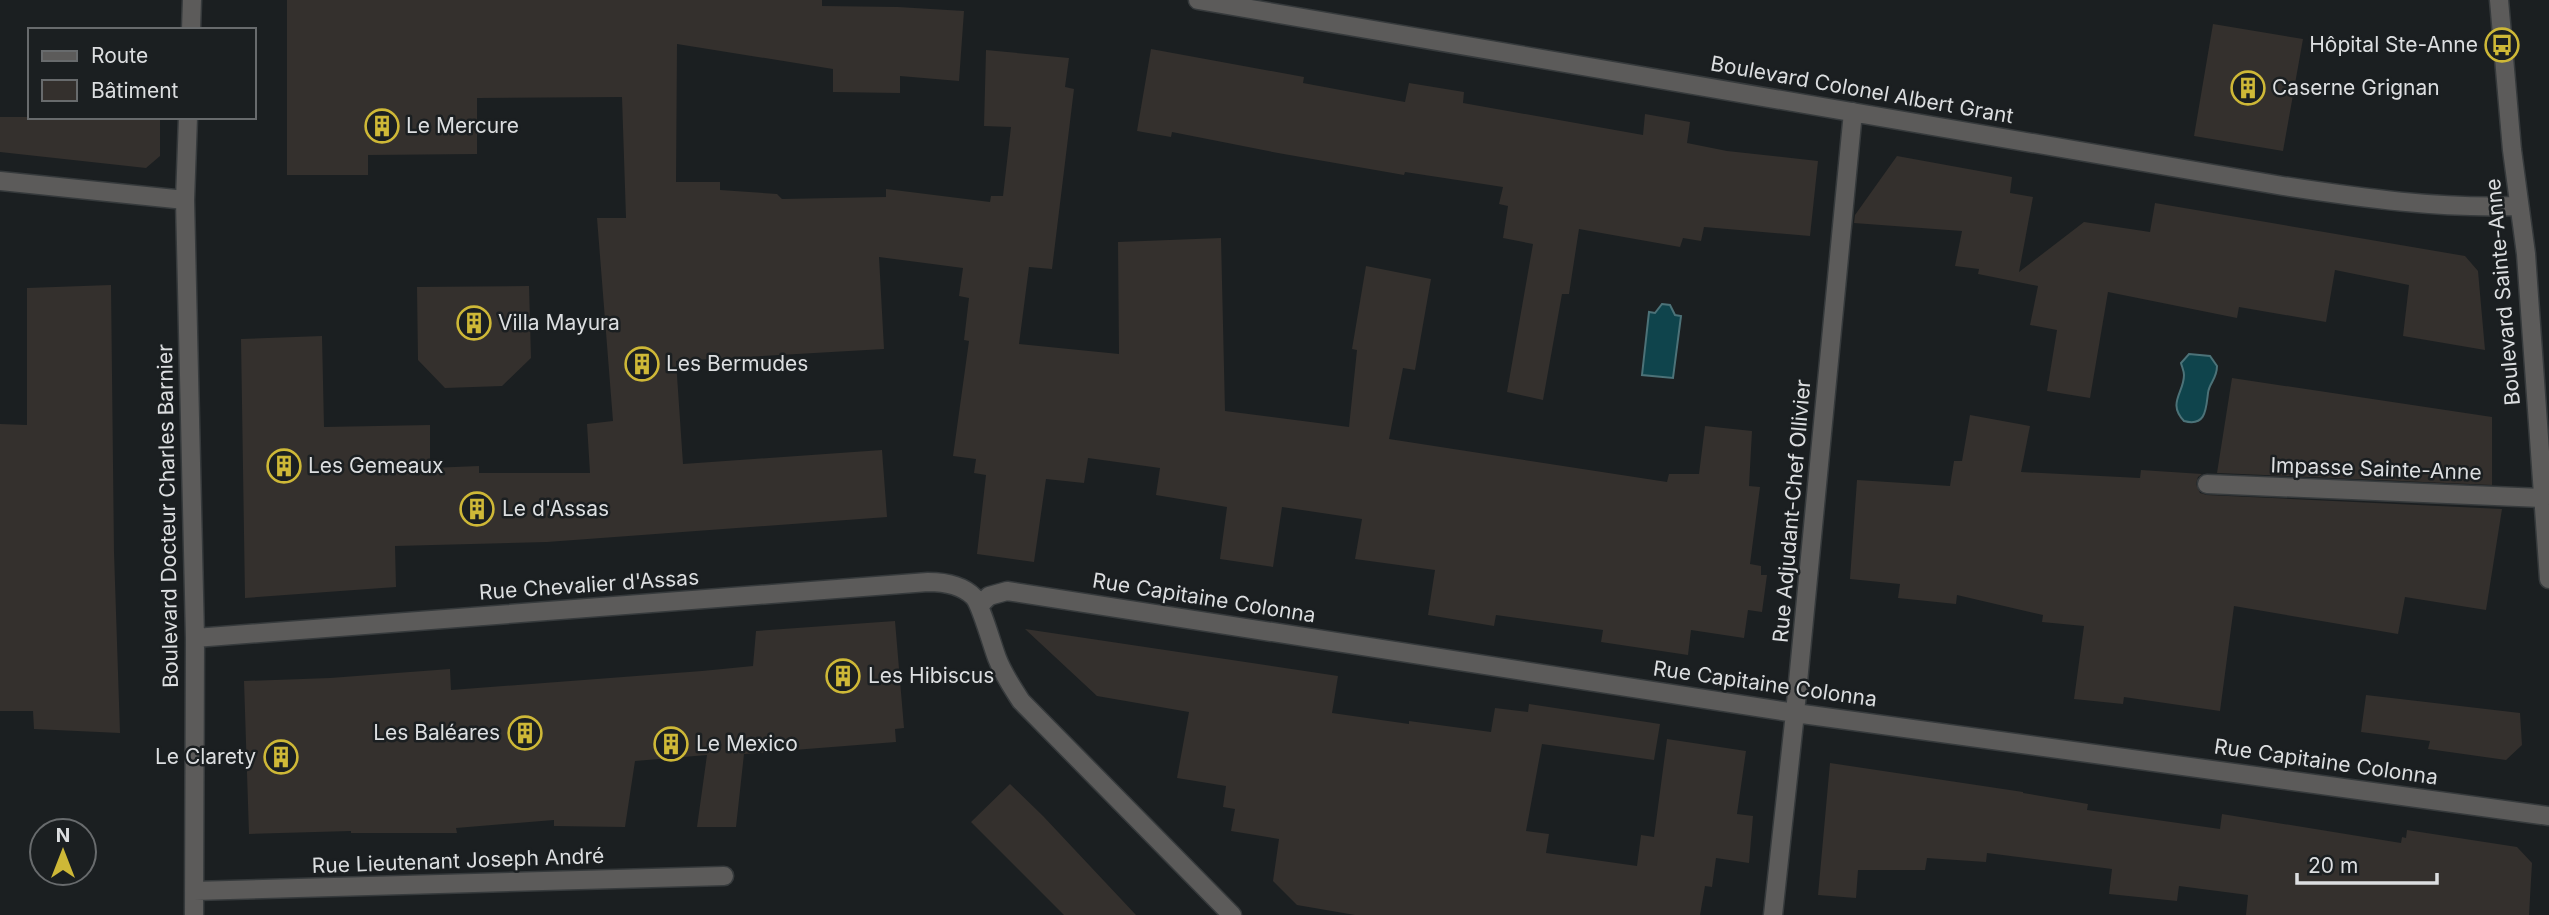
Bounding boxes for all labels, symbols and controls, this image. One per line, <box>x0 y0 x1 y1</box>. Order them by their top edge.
bus stop icon: Hôpital Ste-Anne <box>2483 26 2521 64</box>
legend <box>28 28 256 119</box>
place label: Hôpital Ste-Anne <box>2309 32 2478 57</box>
text: Route <box>91 43 148 68</box>
street label: Boulevard Colonel Albert Grant <box>1709 51 2016 128</box>
building icon: Caserne Grignan <box>2229 69 2267 107</box>
place label: Caserne Grignan <box>2272 75 2440 100</box>
text: Bâtiment <box>91 78 179 103</box>
building icon: Le Mercure <box>363 107 401 145</box>
place label: Le Mercure <box>406 113 519 138</box>
street label: Boulevard Sainte-Anne <box>2480 178 2525 407</box>
building icon: Villa Mayura <box>455 304 493 342</box>
place label: Villa Mayura <box>498 310 620 335</box>
street label: Boulevard Docteur Charles Barnier <box>152 344 183 688</box>
building icon: Les Bermudes <box>623 345 661 383</box>
place label: Les Bermudes <box>666 351 808 376</box>
street label: Rue Adjudant-Chef Ollivier <box>1768 378 1815 644</box>
building icon: Les Gemeaux <box>265 447 303 485</box>
street label: Impasse Sainte-Anne <box>2270 452 2482 485</box>
place label: Les Gemeaux <box>308 453 444 478</box>
building icon: Le d'Assas <box>458 490 496 528</box>
place label: Le d'Assas <box>502 496 609 521</box>
street label: Rue Chevalier d'Assas <box>478 564 700 605</box>
street label: Rue Capitaine Colonna <box>1091 568 1318 628</box>
street label: Rue Capitaine Colonna <box>1652 655 1879 712</box>
building icon: Les Hibiscus <box>824 657 862 695</box>
place label: Les Hibiscus <box>868 663 994 688</box>
building icon: Les Baléares <box>506 714 544 752</box>
place label: Les Baléares <box>373 720 500 745</box>
building icon: Le Mexico <box>652 725 690 763</box>
place label: Le Mexico <box>696 731 798 756</box>
street label: Rue Capitaine Colonna <box>2213 733 2440 790</box>
building icon: Le Clarety <box>262 738 300 776</box>
place label: Le Clarety <box>155 744 256 769</box>
north arrow <box>28 817 98 887</box>
text: N <box>56 824 70 847</box>
scale bar <box>2297 842 2437 886</box>
street label: Rue Lieutenant Joseph André <box>311 843 605 878</box>
text: 20 m <box>2308 853 2358 878</box>

